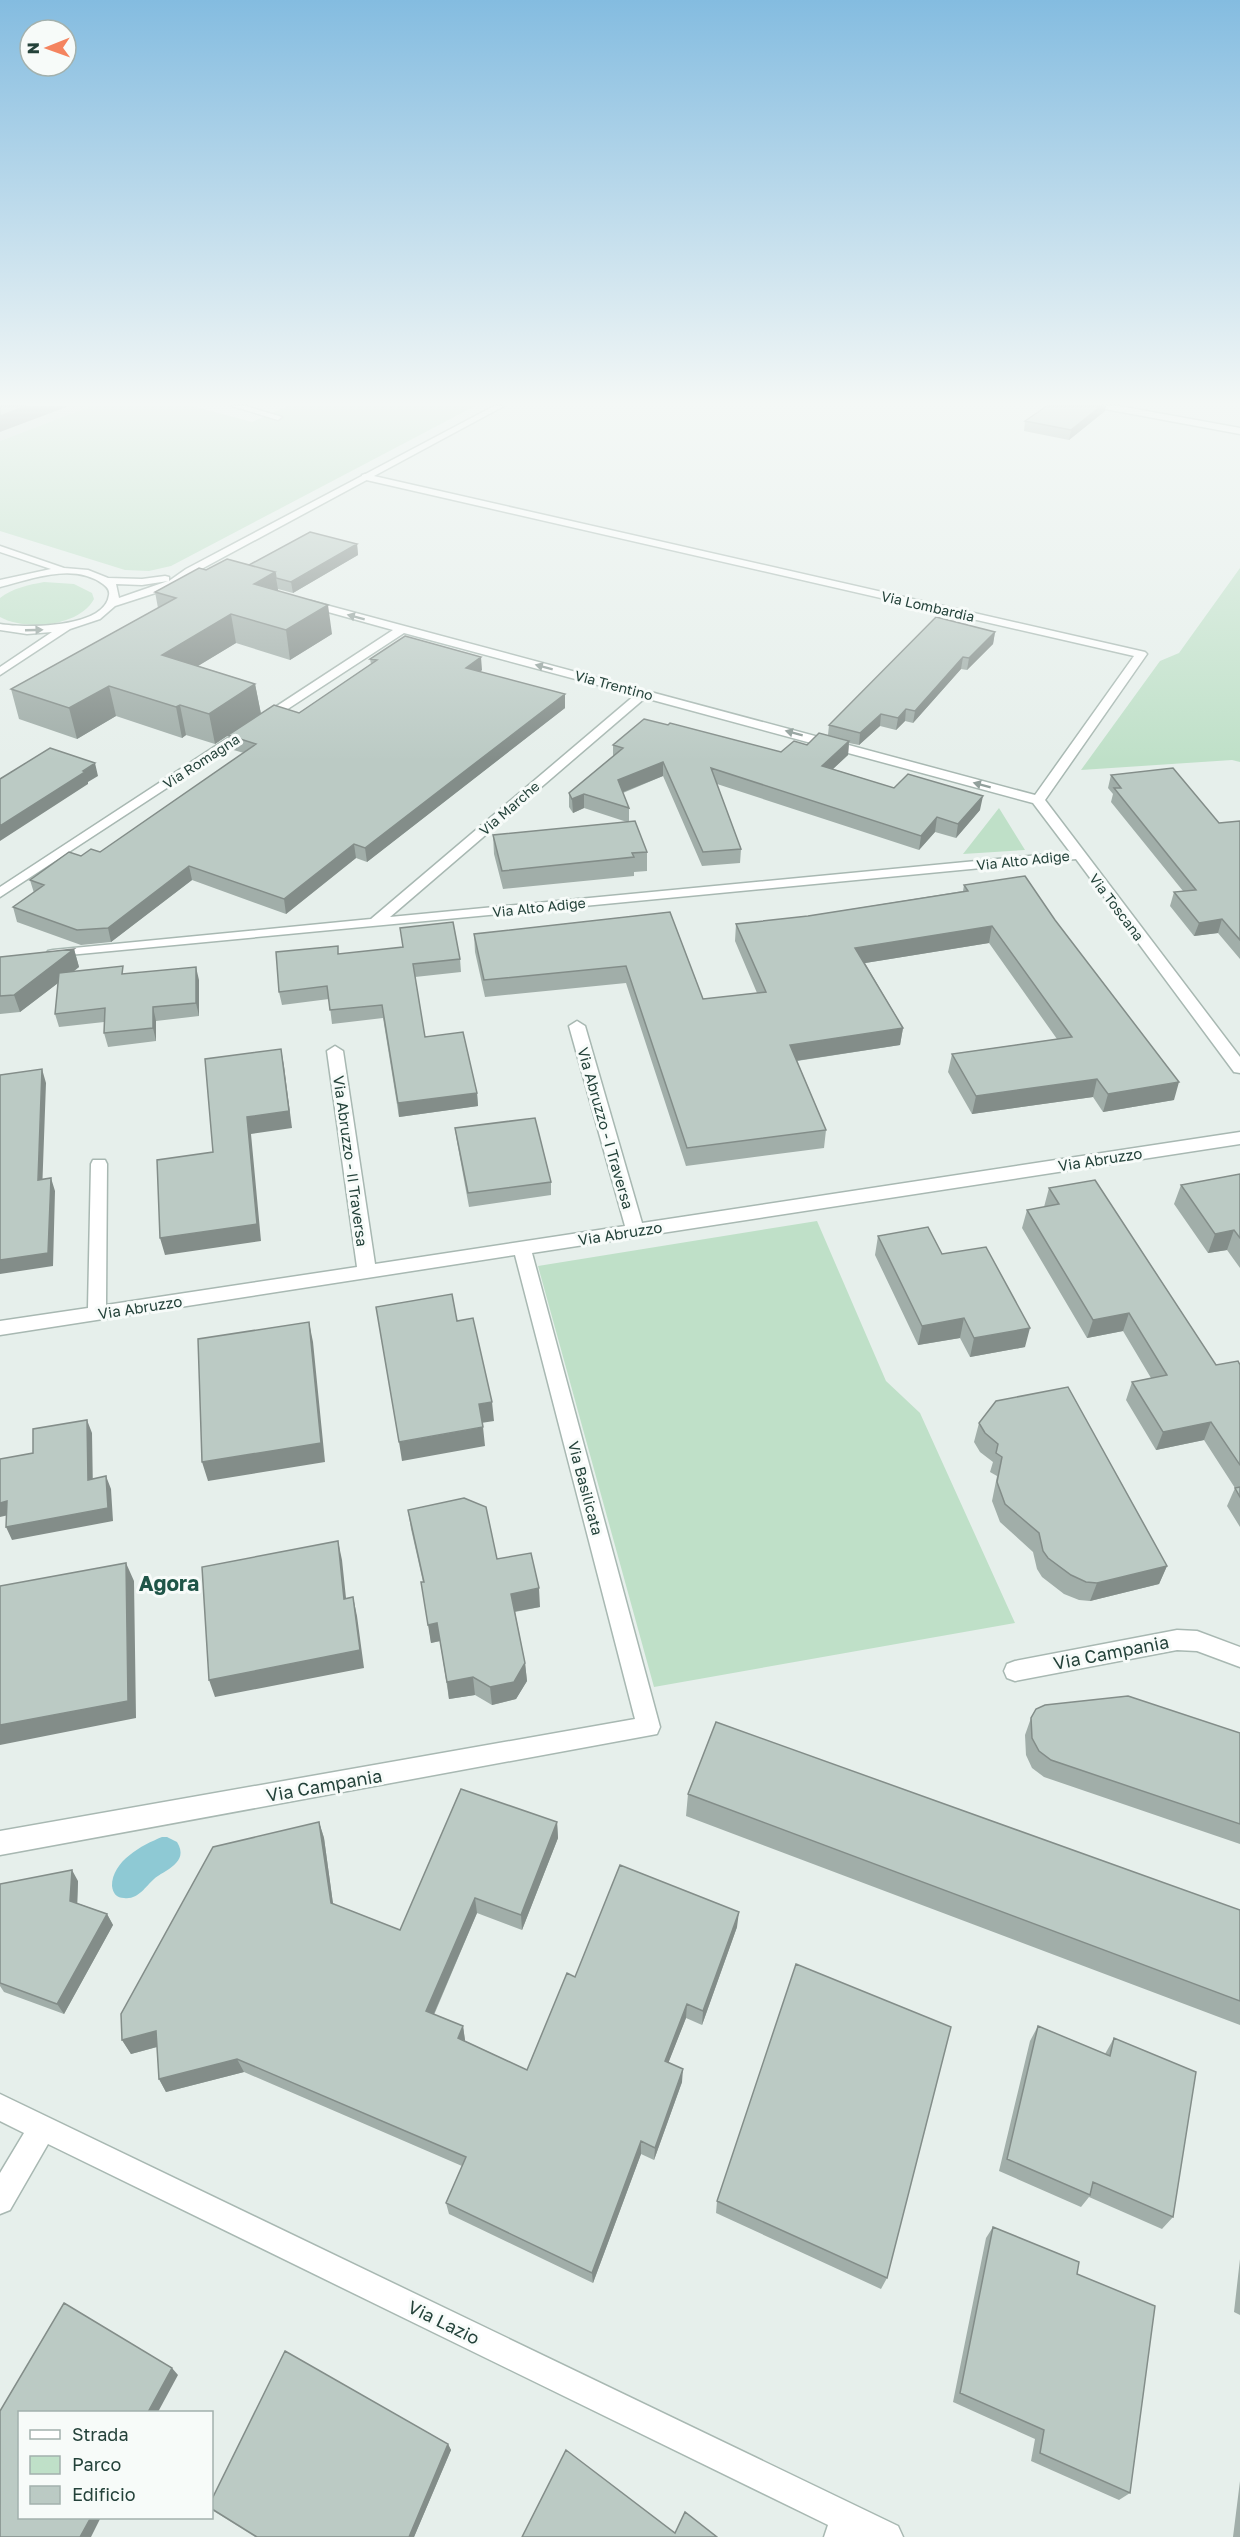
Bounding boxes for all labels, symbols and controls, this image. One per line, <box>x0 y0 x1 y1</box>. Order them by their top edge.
north arrow <box>18 18 78 78</box>
text: N <box>23 42 43 55</box>
street label: Via Lombardia <box>880 587 976 625</box>
one-way arrow <box>347 612 365 621</box>
one-way arrow <box>24 626 43 635</box>
one-way arrow <box>535 661 554 671</box>
street label: Via Trentino <box>573 666 655 704</box>
one-way arrow <box>784 728 803 738</box>
street label: Via Romagna <box>160 730 242 792</box>
street label: Via Marche <box>475 777 543 839</box>
one-way arrow <box>973 779 991 789</box>
street label: Via Alto Adige <box>976 847 1070 873</box>
street label: Via Toscana <box>1086 870 1148 944</box>
street label: Via Alto Adige <box>492 894 586 920</box>
street label: Via Abruzzo - I Traversa <box>574 1045 638 1211</box>
street label: Via Abruzzo - II Traversa <box>330 1074 372 1248</box>
street label: Via Abruzzo <box>1057 1143 1143 1175</box>
street label: Via Abruzzo <box>577 1217 663 1249</box>
street label: Via Abruzzo <box>97 1291 183 1323</box>
street label: Via Basilicata <box>565 1439 607 1537</box>
district label: Agora <box>139 1570 199 1596</box>
street label: Via Campania <box>1051 1630 1171 1674</box>
street label: Via Campania <box>264 1764 384 1806</box>
street label: Via Lazio <box>405 2295 483 2349</box>
legend <box>18 2411 213 2519</box>
text: Strada <box>72 2423 129 2445</box>
text: Parco <box>72 2453 121 2475</box>
text: Edificio <box>72 2483 136 2505</box>

